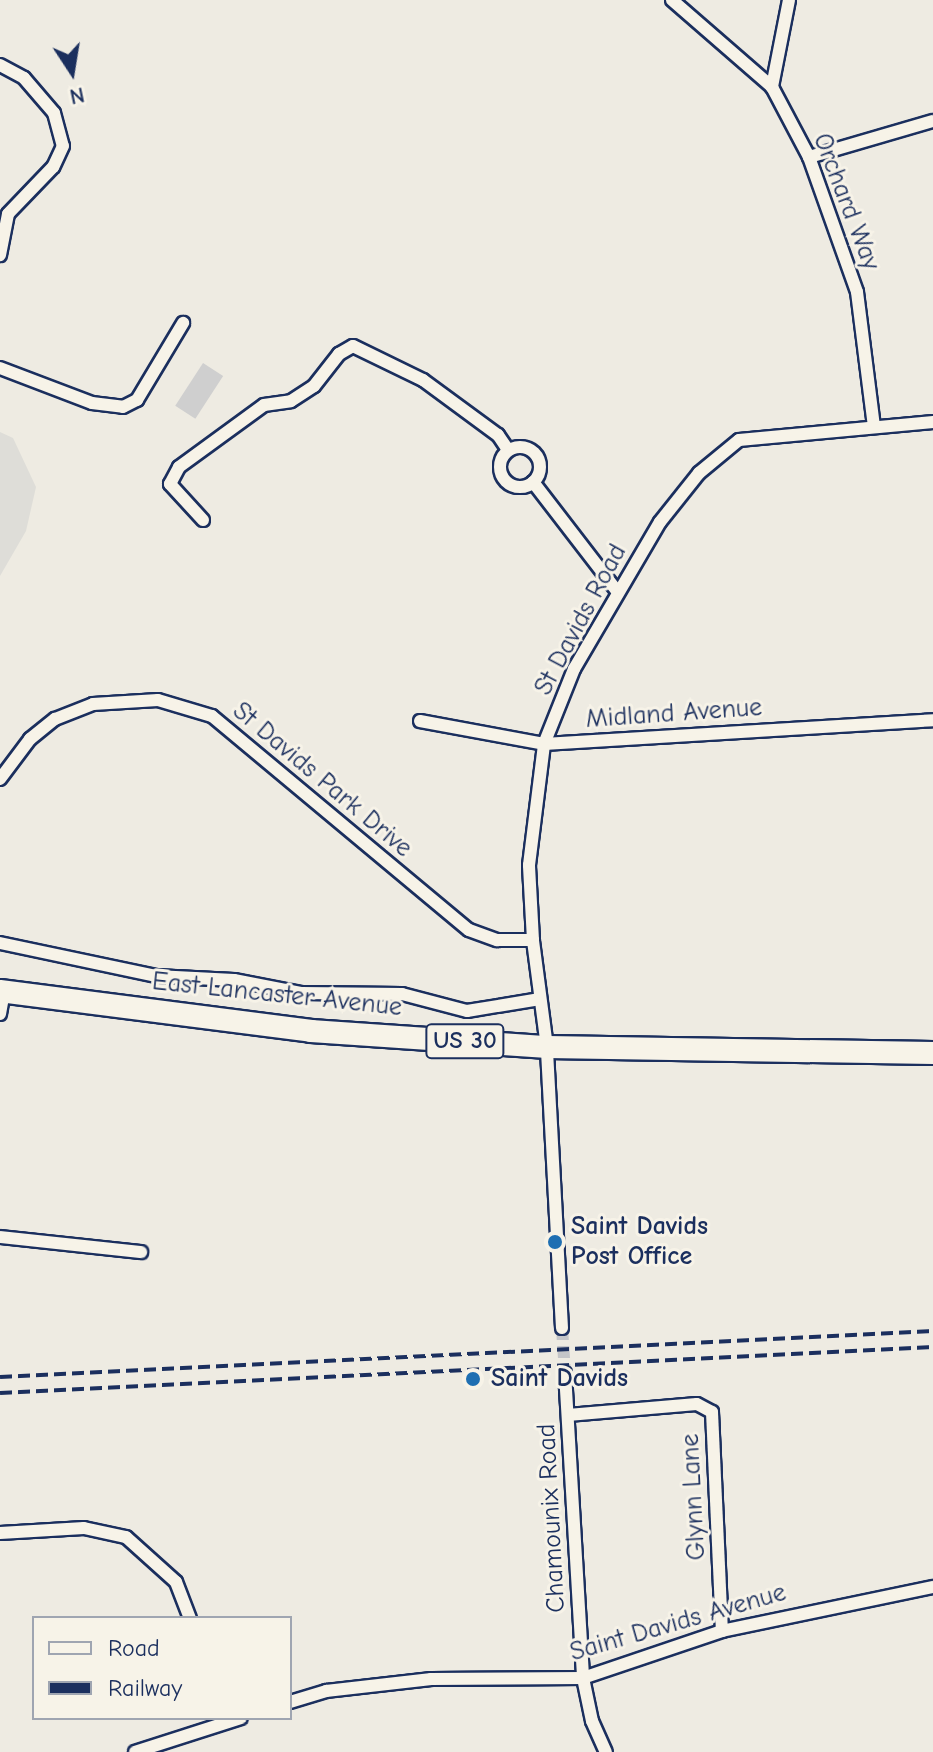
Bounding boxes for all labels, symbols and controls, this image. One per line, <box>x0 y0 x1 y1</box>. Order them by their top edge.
north arrow <box>32 32 112 112</box>
text: N <box>67 81 87 110</box>
street label: Orchard Way <box>806 129 886 275</box>
street label: St Davids Road <box>528 539 634 701</box>
street label: Midland Avenue <box>585 692 763 736</box>
street label: St Davids Park Drive <box>226 696 418 864</box>
street label: East Lancaster Avenue <box>151 966 403 1024</box>
road number: US 30 <box>425 1021 505 1061</box>
place label: Saint Davids Post Office <box>571 1211 708 1272</box>
marker: Saint Davids Post Office <box>546 1233 564 1251</box>
place label: Saint Davids <box>491 1363 628 1395</box>
marker: Saint Davids <box>462 1368 484 1390</box>
street label: Chamounix Road <box>531 1423 573 1613</box>
street label: Glynn Lane <box>675 1433 713 1561</box>
street label: Saint Davids Avenue <box>566 1577 790 1669</box>
legend <box>32 1616 292 1720</box>
text: Road <box>108 1634 160 1662</box>
text: Railway <box>108 1674 182 1702</box>

